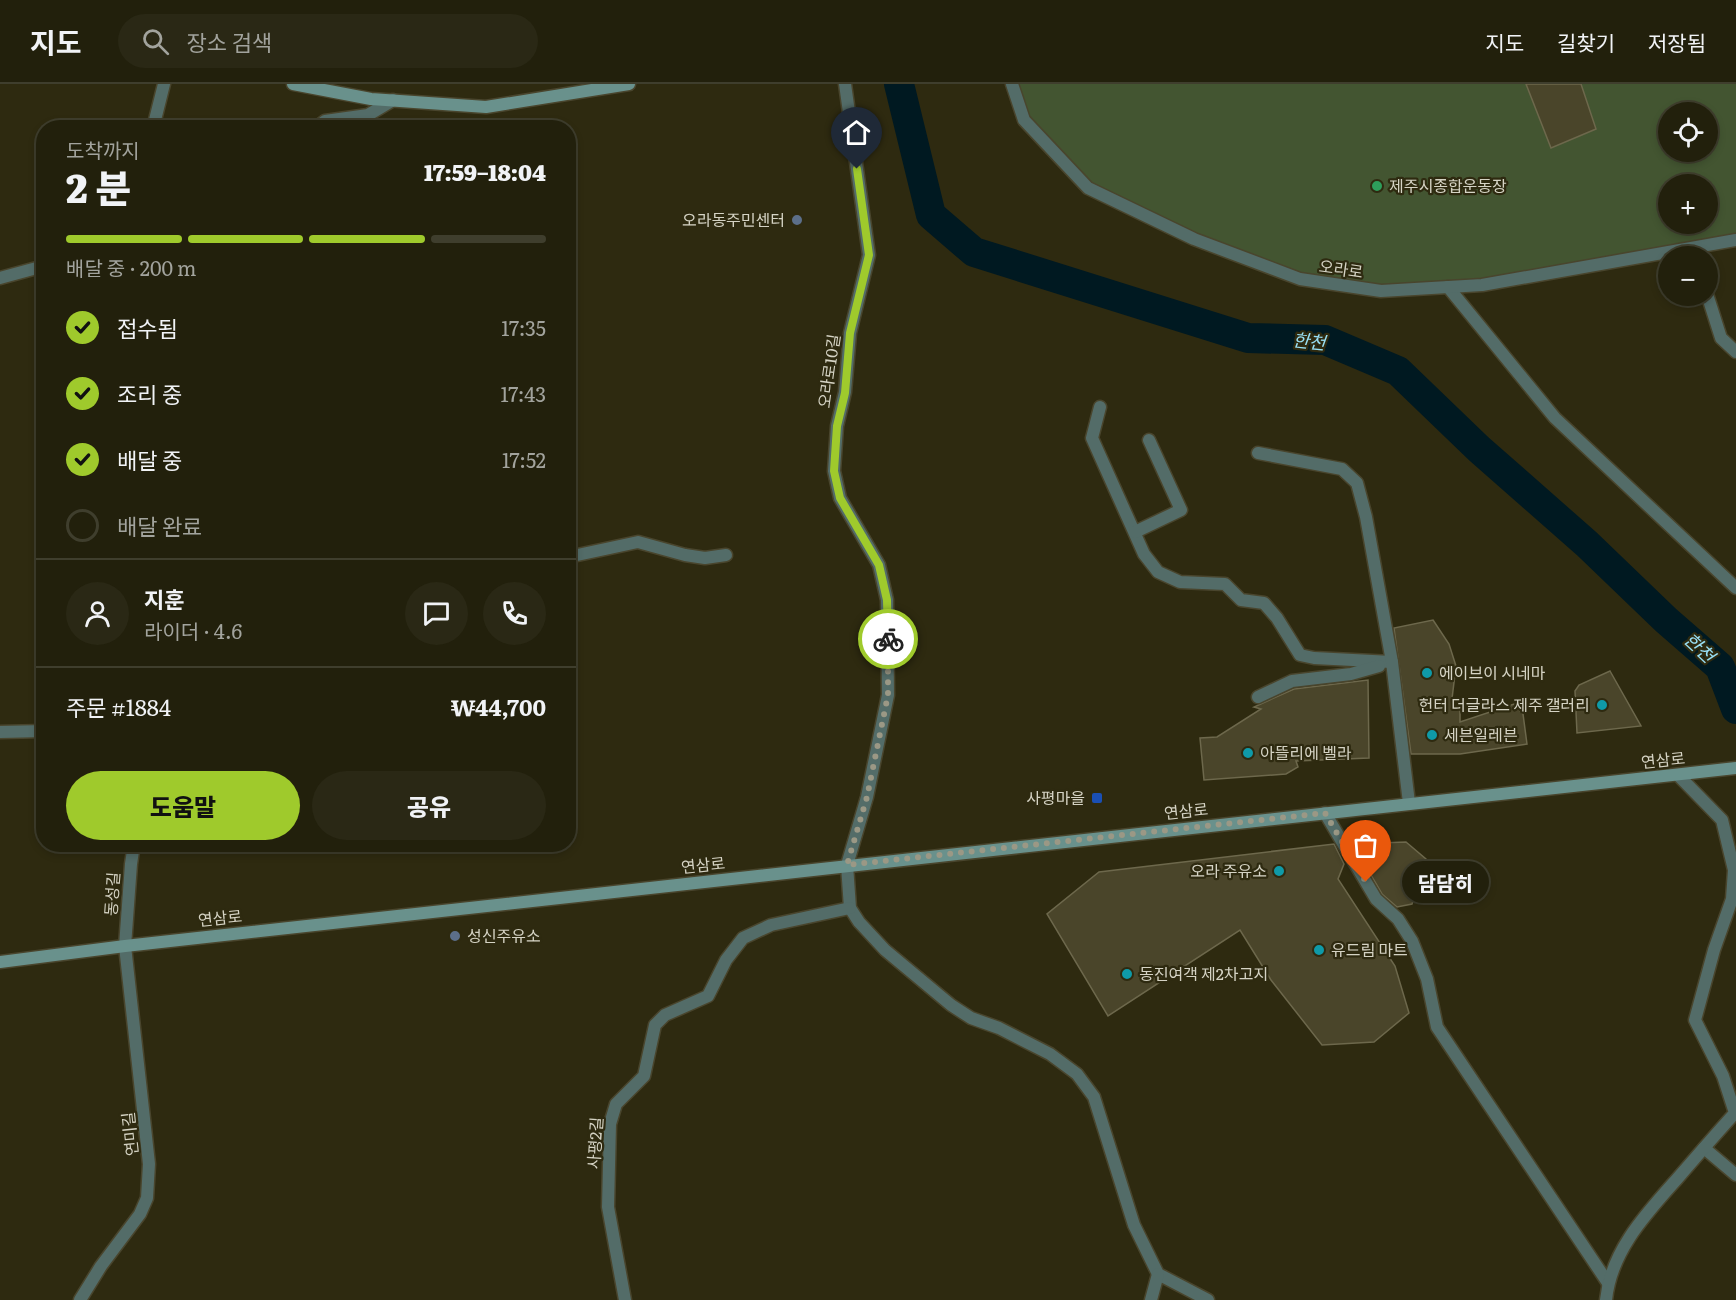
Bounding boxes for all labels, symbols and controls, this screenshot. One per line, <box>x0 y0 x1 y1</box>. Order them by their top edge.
search box <box>118 14 538 68</box>
text: 지도 <box>30 20 82 62</box>
icon: search <box>139 25 172 58</box>
text: 장소 검색 <box>187 25 272 58</box>
text: 지도 <box>1485 26 1524 57</box>
text: 길찾기 <box>1557 26 1615 57</box>
text: 저장됨 <box>1648 26 1706 57</box>
map controls <box>1658 102 1718 306</box>
button: locate <box>1658 102 1718 162</box>
pin <box>831 107 882 169</box>
icon: home <box>840 116 873 149</box>
text: 도착까지 <box>66 134 140 164</box>
text: 17:59–18:04 <box>424 155 546 188</box>
text: 2 분 <box>66 157 131 215</box>
place label: 제주시종합운동장 <box>1389 173 1507 197</box>
button: + <box>1658 174 1718 234</box>
marker: 제주시종합운동장 <box>1370 179 1384 193</box>
place label: 오라동주민센터 <box>682 207 785 231</box>
marker: 오라동주민센터 <box>790 213 804 227</box>
button: − <box>1658 246 1718 306</box>
text: 배달 중 · 200 m <box>66 252 197 282</box>
street label: 오라로 <box>1318 253 1365 283</box>
icon: check <box>66 311 99 344</box>
text: 접수됨 <box>117 311 178 344</box>
text: 17:35 <box>501 312 546 342</box>
water label: 한천 <box>1291 325 1329 356</box>
street label: 오라로10길 <box>811 332 845 409</box>
icon: check <box>66 377 99 410</box>
text: 조리 중 <box>117 377 182 410</box>
text: 17:43 <box>501 378 546 408</box>
icon: check <box>66 443 99 476</box>
text: 배달 중 <box>117 443 182 476</box>
text: 17:52 <box>502 444 546 474</box>
text: 배달 완료 <box>117 509 202 542</box>
button: person <box>66 582 129 645</box>
text: 지훈 <box>144 582 184 615</box>
button: chat <box>405 582 468 645</box>
button: phone <box>483 582 546 645</box>
courier <box>858 609 918 669</box>
text: 라이더 · 4.6 <box>144 615 242 645</box>
icon: bike <box>872 623 905 656</box>
water label: 한천 <box>1679 626 1723 670</box>
place label: 에이브이 시네마 <box>1439 660 1546 684</box>
marker: 에이브이 시네마 <box>1420 666 1434 680</box>
text: 주문 #1884 <box>66 690 171 723</box>
text: ₩44,700 <box>451 690 546 723</box>
place label: 헌터 더글라스 제주 갤러리 <box>1418 692 1590 716</box>
marker: 헌터 더글라스 제주 갤러리 <box>1595 698 1609 712</box>
place label: 세븐일레븐 <box>1444 722 1518 746</box>
marker: 세븐일레븐 <box>1425 728 1439 742</box>
place label: 아뜰리에 벨라 <box>1260 740 1352 764</box>
street label: 연삼로 <box>1640 745 1686 773</box>
marker: 아뜰리에 벨라 <box>1241 746 1255 760</box>
button: 도움말 <box>66 771 300 840</box>
button: 공유 <box>312 771 546 840</box>
place label: 사평마을 <box>1026 785 1085 809</box>
marker: 사평마을 <box>1090 791 1104 805</box>
street label: 연삼로 <box>1163 796 1209 824</box>
pin <box>1340 820 1391 882</box>
icon: bag <box>1349 829 1382 862</box>
street label: 연삼로 <box>680 850 726 878</box>
place label: 오라 주유소 <box>1190 858 1267 882</box>
callout: 담담히 <box>1402 861 1489 903</box>
marker: 오라 주유소 <box>1272 864 1286 878</box>
text: 담담히 <box>1418 867 1473 897</box>
street label: 동성길 <box>97 871 125 917</box>
street label: 연삼로 <box>197 903 243 931</box>
place label: 성신주유소 <box>467 923 541 947</box>
marker: 성신주유소 <box>448 929 462 943</box>
place label: 유드림 마트 <box>1331 937 1408 961</box>
marker: 유드림 마트 <box>1312 943 1326 957</box>
place label: 동진여객 제2차고지 <box>1139 961 1268 985</box>
marker: 동진여객 제2차고지 <box>1120 967 1134 981</box>
street label: 연미길 <box>115 1111 143 1157</box>
street label: 사평2길 <box>580 1116 608 1170</box>

